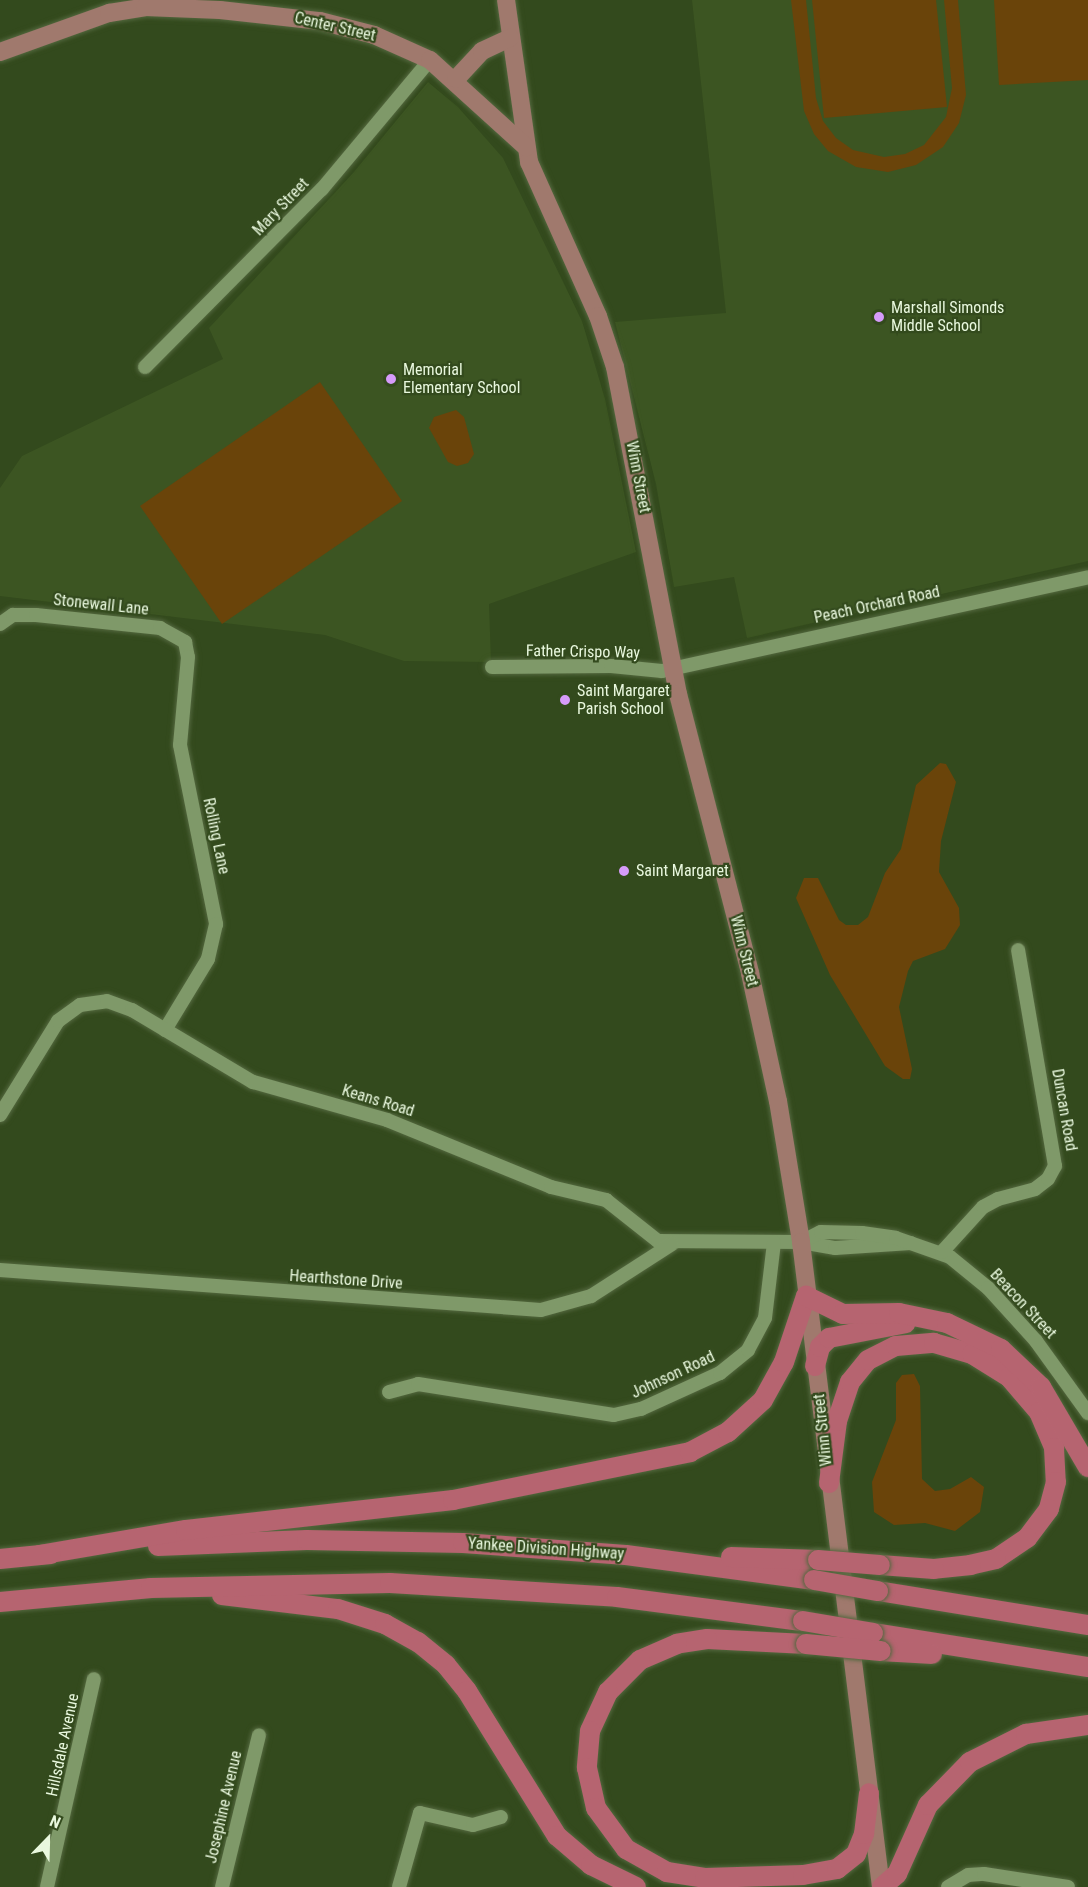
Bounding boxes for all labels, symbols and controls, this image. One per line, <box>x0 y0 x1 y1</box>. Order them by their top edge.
street label: Center Street <box>293 8 377 46</box>
street label: Mary Street <box>249 174 313 240</box>
place label: Marshall Simonds Middle School <box>891 298 1004 336</box>
marker: Marshall Simonds Middle School <box>872 310 886 324</box>
place label: Memorial Elementary School <box>403 360 520 398</box>
marker: Memorial Elementary School <box>384 372 398 386</box>
street label: Winn Street <box>622 440 654 514</box>
street label: Peach Orchard Road <box>812 582 942 628</box>
street label: Stonewall Lane <box>52 590 150 620</box>
street label: Father Crispo Way <box>526 641 640 663</box>
place label: Saint Margaret Parish School <box>577 681 670 719</box>
marker: Saint Margaret Parish School <box>558 693 572 707</box>
street label: Rolling Lane <box>199 796 233 876</box>
place label: Saint Margaret <box>636 861 729 881</box>
marker: Saint Margaret <box>617 864 631 878</box>
street label: Winn Street <box>726 913 762 989</box>
street label: Duncan Road <box>1047 1067 1081 1153</box>
street label: Keans Road <box>340 1081 416 1121</box>
street label: Beacon Street <box>986 1265 1060 1343</box>
street label: Hearthstone Drive <box>289 1266 403 1294</box>
street label: Johnson Road <box>628 1347 718 1403</box>
street label: Winn Street <box>810 1393 836 1467</box>
street label: Yankee Division Highway <box>467 1534 625 1564</box>
street label: Hillsdale Avenue <box>43 1692 83 1798</box>
street label: Josephine Avenue <box>202 1749 246 1865</box>
north arrow <box>18 1809 78 1869</box>
text: N <box>47 1811 63 1833</box>

